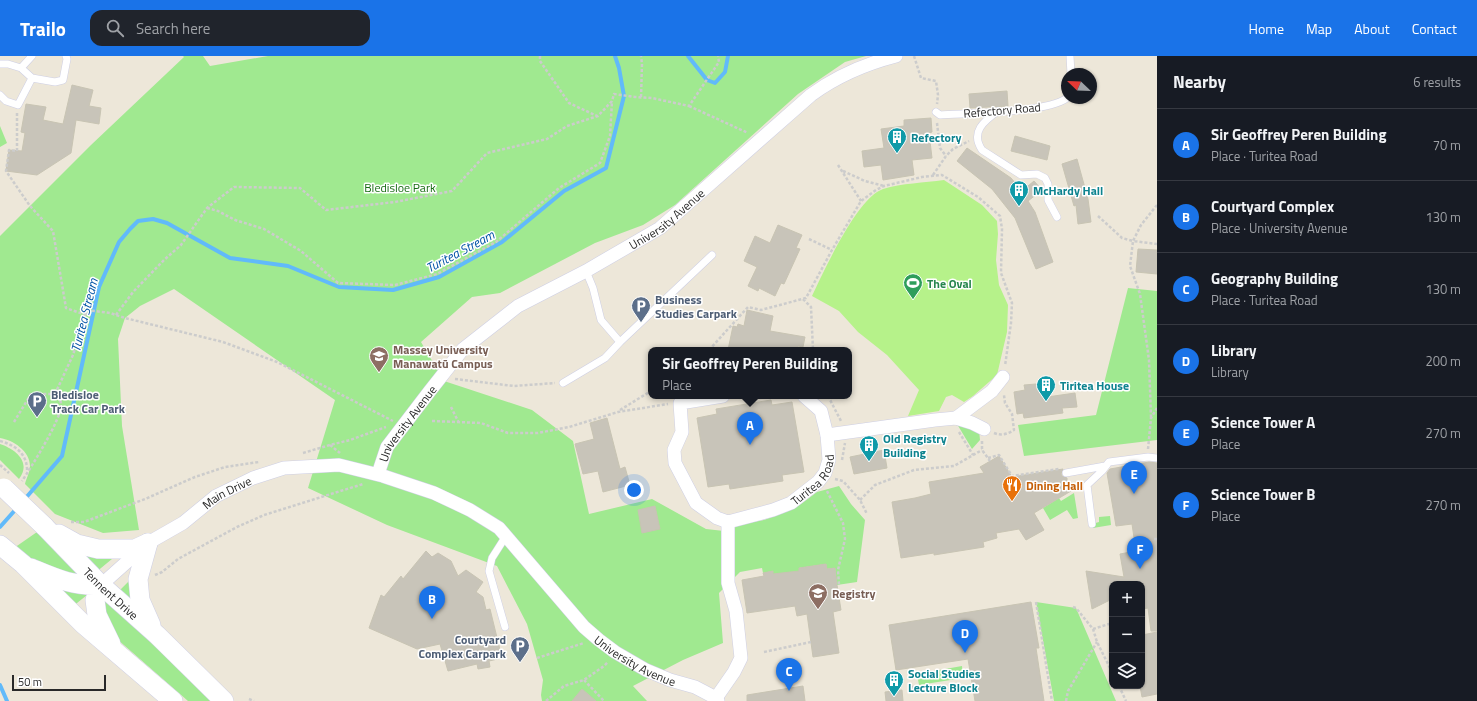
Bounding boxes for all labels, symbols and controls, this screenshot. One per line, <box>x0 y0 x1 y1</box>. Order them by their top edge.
search box <box>90 10 370 46</box>
text: Trailo <box>20 14 66 43</box>
icon: search <box>104 17 126 39</box>
text: Search here <box>136 17 210 40</box>
text: Home <box>1249 18 1284 39</box>
text: Map <box>1306 18 1332 39</box>
text: About <box>1354 18 1390 39</box>
text: Contact <box>1412 18 1457 39</box>
north arrow <box>1061 68 1097 104</box>
text: Nearby <box>1173 69 1226 95</box>
text: 6 results <box>1413 72 1461 92</box>
street label: Refectory Road <box>963 97 1041 123</box>
text: Sir Geoffrey Peren Building <box>1211 123 1386 146</box>
building icon: Refectory <box>886 126 908 154</box>
place label: Refectory <box>911 128 961 147</box>
text: A <box>1182 135 1190 155</box>
text: 70 m <box>1433 135 1461 155</box>
text: Place · Turitea Road <box>1211 146 1318 166</box>
park label: Bledisloe Park <box>364 178 436 197</box>
building icon: McHardy Hall <box>1008 179 1030 207</box>
place label: McHardy Hall <box>1033 181 1103 200</box>
street label: University Avenue <box>625 184 708 254</box>
text: Courtyard Complex <box>1211 195 1334 218</box>
text: B <box>1182 207 1190 227</box>
text: 130 m <box>1425 207 1461 227</box>
text: Place · University Avenue <box>1211 218 1348 238</box>
water label: Turitea Stream <box>422 224 499 277</box>
text: Geography Building <box>1211 267 1338 290</box>
sports icon: The Oval <box>902 272 924 300</box>
place label: The Oval <box>927 274 972 293</box>
water label: Turitea Stream <box>65 275 103 354</box>
text: C <box>1182 279 1190 299</box>
text: 130 m <box>1425 279 1461 299</box>
place label: Business Studies Carpark <box>655 290 738 323</box>
text: Place · Turitea Road <box>1211 290 1318 310</box>
parking icon: Business Studies Carpark <box>630 295 652 323</box>
text: Library <box>1211 339 1256 362</box>
place label: Massey University Manawatū Campus <box>393 340 493 373</box>
school or university icon: Massey University Manawatū Campus <box>368 345 390 373</box>
popup <box>648 347 852 399</box>
text: D <box>1182 351 1190 371</box>
text: 200 m <box>1425 351 1461 371</box>
text: Sir Geoffrey Peren Building <box>662 352 838 375</box>
text: Library <box>1211 362 1249 382</box>
building icon: Tiritea House <box>1035 374 1057 402</box>
text: Place <box>662 375 692 395</box>
place label: Tiritea House <box>1060 376 1129 395</box>
street label: University Avenue <box>373 381 441 464</box>
place label: Bledisloe Track Car Park <box>51 385 126 418</box>
parking icon: Bledisloe Track Car Park <box>26 390 48 418</box>
text: Science Tower A <box>1211 411 1315 434</box>
pin: A <box>737 412 763 445</box>
text: E <box>1182 423 1190 443</box>
text: 270 m <box>1425 423 1461 443</box>
place label: Old Registry Building <box>883 429 947 462</box>
building icon: Old Registry Building <box>858 434 880 462</box>
text: Place <box>1211 434 1240 454</box>
street label: Turitea Road <box>786 454 839 510</box>
pin: E <box>1121 461 1147 494</box>
street label: Main Drive <box>198 471 254 514</box>
restaurant icon: Dining Hall <box>1001 474 1023 502</box>
place label: Dining Hall <box>1026 476 1083 495</box>
your location <box>624 480 644 500</box>
text: Science Tower B <box>1211 483 1315 506</box>
text: F <box>1183 495 1189 515</box>
text: 270 m <box>1425 495 1461 515</box>
text: Place <box>1211 506 1240 526</box>
pin: F <box>1127 536 1153 569</box>
street label: Tennent Drive <box>79 563 143 624</box>
map controls <box>1109 581 1145 689</box>
button: + <box>1109 581 1145 617</box>
school or university icon: Registry <box>807 582 829 610</box>
place label: Registry <box>832 584 875 603</box>
pin: B <box>419 586 445 619</box>
button: − <box>1109 617 1145 653</box>
pin: D <box>952 620 978 653</box>
place label: Courtyard Complex Carpark <box>418 630 507 663</box>
street label: University Avenue <box>590 630 678 691</box>
parking icon: Courtyard Complex Carpark <box>509 635 531 663</box>
button: layers <box>1109 653 1145 689</box>
pin: C <box>776 658 802 691</box>
place label: Social Studies Lecture Block <box>908 664 981 697</box>
building icon: Social Studies Lecture Block <box>883 669 905 697</box>
scale bar <box>12 673 106 692</box>
text: 50 m <box>18 674 42 690</box>

